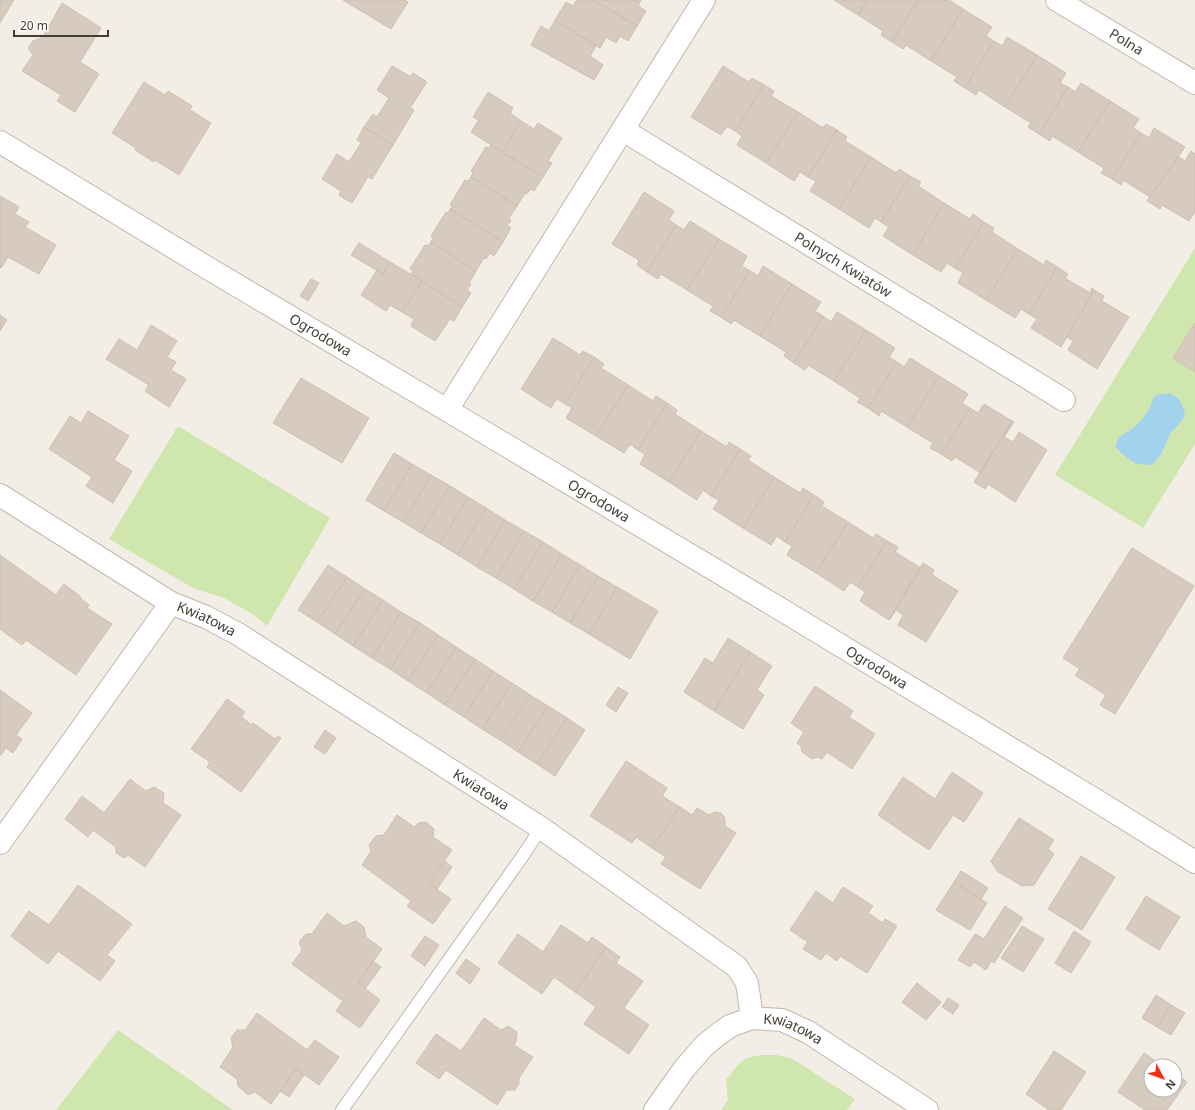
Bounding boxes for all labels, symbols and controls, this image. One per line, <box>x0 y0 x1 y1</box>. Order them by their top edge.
scale bar <box>14 12 108 38</box>
text: 20 m <box>20 17 48 34</box>
street label: Polna <box>1106 24 1147 59</box>
street label: Polnych Kwiatów <box>791 227 896 301</box>
street label: Ogrodowa <box>286 309 355 360</box>
street label: Ogrodowa <box>564 474 634 526</box>
street label: Kwiatowa <box>174 596 240 640</box>
street label: Ogrodowa <box>842 641 911 693</box>
street label: Kwiatowa <box>450 764 513 814</box>
street label: Kwiatowa <box>763 1009 827 1048</box>
north arrow <box>1143 1058 1183 1098</box>
text: N <box>1162 1077 1180 1093</box>

